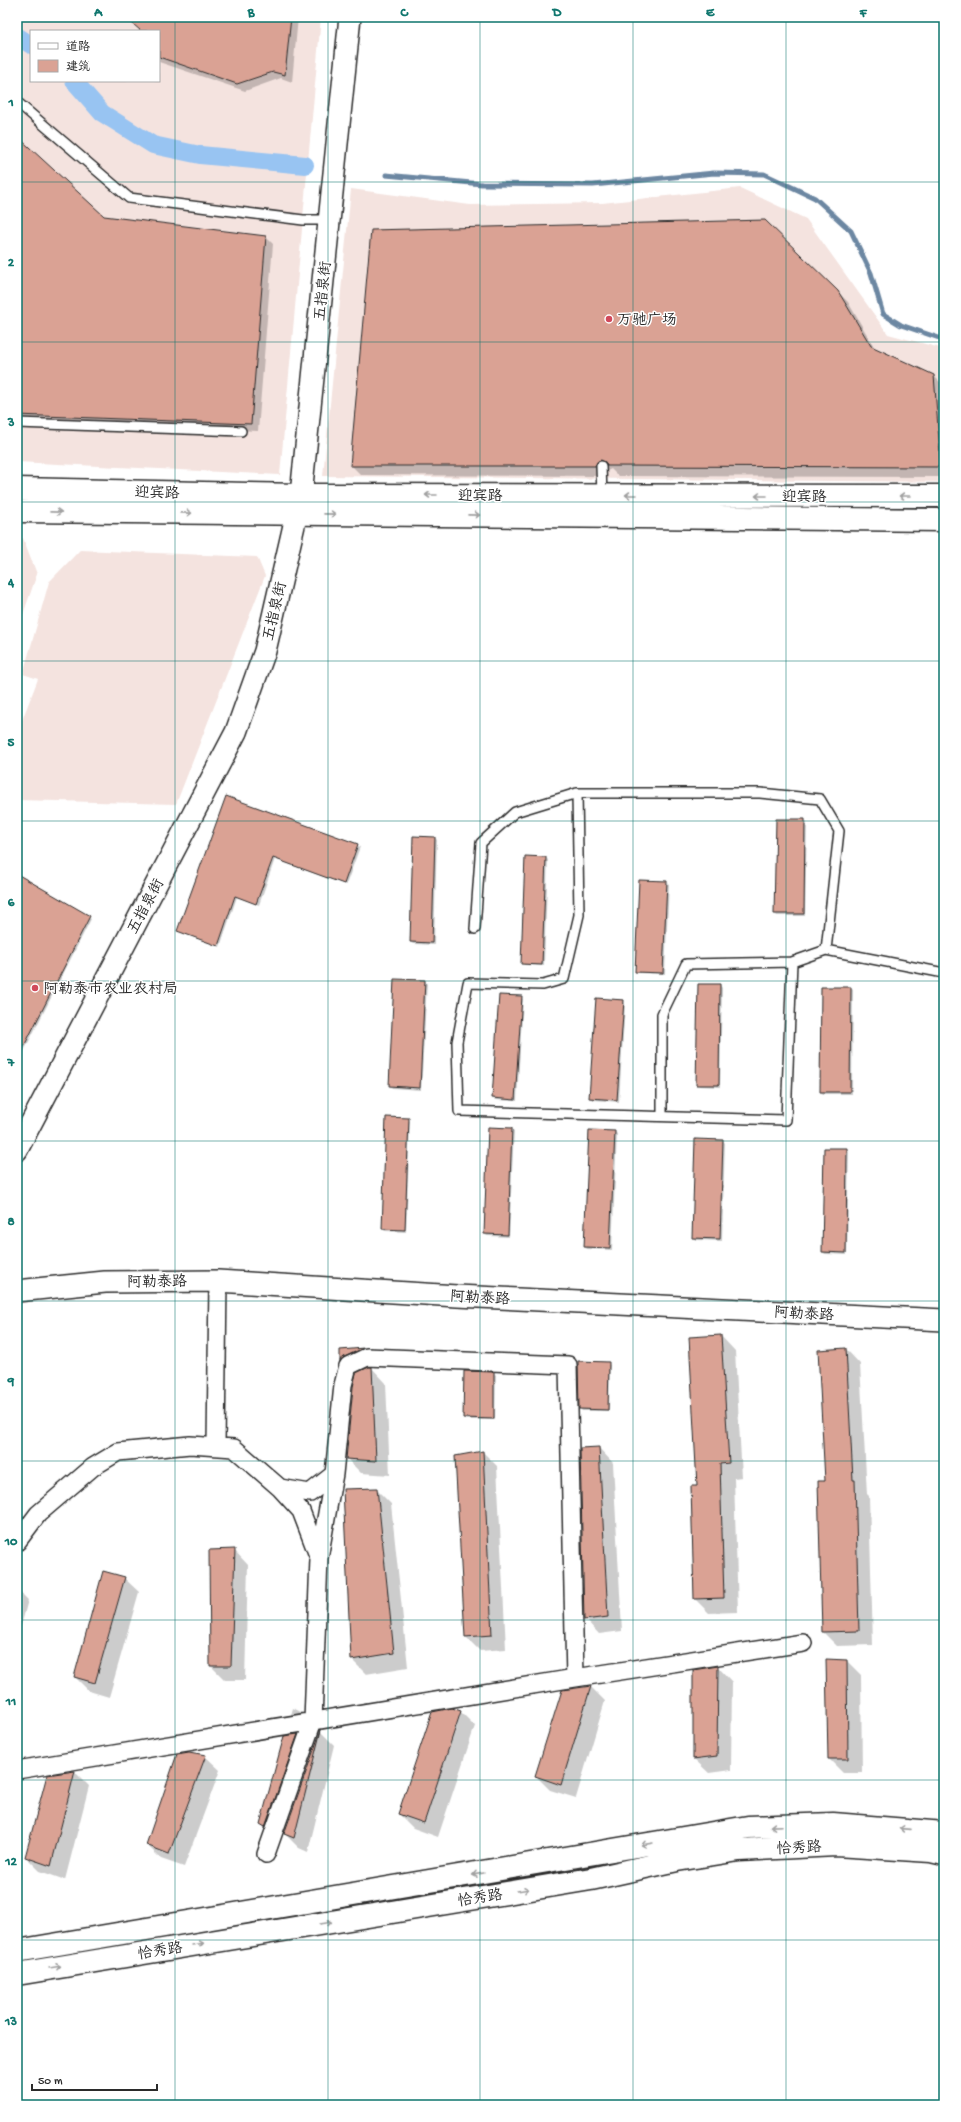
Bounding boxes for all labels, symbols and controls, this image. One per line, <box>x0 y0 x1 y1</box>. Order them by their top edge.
text: A <box>93 6 103 21</box>
text: B <box>247 6 256 21</box>
text: C <box>399 6 409 21</box>
text: D <box>552 6 562 21</box>
text: E <box>706 6 715 21</box>
text: F <box>859 6 868 21</box>
legend <box>30 30 160 82</box>
text: 道路 <box>66 40 90 55</box>
text: 建筑 <box>66 60 90 75</box>
text: 1 <box>7 96 14 111</box>
text: 2 <box>8 256 15 271</box>
street label: 五指泉街 <box>311 260 336 322</box>
place label: 万驰广场 <box>617 312 677 330</box>
marker: 万驰广场 <box>604 314 614 324</box>
text: 3 <box>7 416 15 431</box>
street label: 迎宾路 <box>134 485 180 503</box>
street label: 迎宾路 <box>457 488 503 506</box>
street label: 迎宾路 <box>781 489 827 507</box>
one-way arrow <box>425 491 438 499</box>
one-way arrow <box>625 491 638 499</box>
one-way arrow <box>755 492 768 500</box>
one-way arrow <box>899 492 912 500</box>
one-way arrow <box>49 508 62 516</box>
one-way arrow <box>179 509 192 517</box>
one-way arrow <box>323 510 336 518</box>
one-way arrow <box>467 511 480 519</box>
text: 4 <box>7 576 15 591</box>
street label: 五指泉街 <box>259 580 291 643</box>
text: 5 <box>8 736 15 751</box>
street label: 五指泉街 <box>124 876 169 938</box>
text: 6 <box>8 896 15 911</box>
place label: 阿勒泰市农业农村局 <box>43 980 178 999</box>
marker: 阿勒泰市农业农村局 <box>30 983 40 993</box>
text: 7 <box>7 1056 16 1071</box>
text: 8 <box>7 1215 15 1230</box>
street label: 阿勒泰路 <box>127 1273 187 1293</box>
street label: 阿勒泰路 <box>449 1288 510 1310</box>
street label: 阿勒泰路 <box>773 1304 834 1326</box>
text: 9 <box>7 1375 15 1390</box>
text: 10 <box>4 1535 18 1550</box>
text: 11 <box>5 1695 16 1710</box>
one-way arrow <box>769 1822 782 1830</box>
one-way arrow <box>899 1825 912 1832</box>
street label: 恰秀路 <box>776 1838 822 1859</box>
one-way arrow <box>641 1840 654 1848</box>
text: 12 <box>4 1855 17 1870</box>
one-way arrow <box>471 1870 484 1878</box>
street label: 恰秀路 <box>457 1886 504 1911</box>
one-way arrow <box>516 1886 529 1894</box>
one-way arrow <box>319 1919 332 1927</box>
street label: 恰秀路 <box>137 1939 184 1964</box>
one-way arrow <box>191 1940 204 1948</box>
one-way arrow <box>49 1963 62 1971</box>
text: 13 <box>4 2015 17 2030</box>
scale bar <box>32 2066 157 2092</box>
text: 50 m <box>38 2075 63 2089</box>

